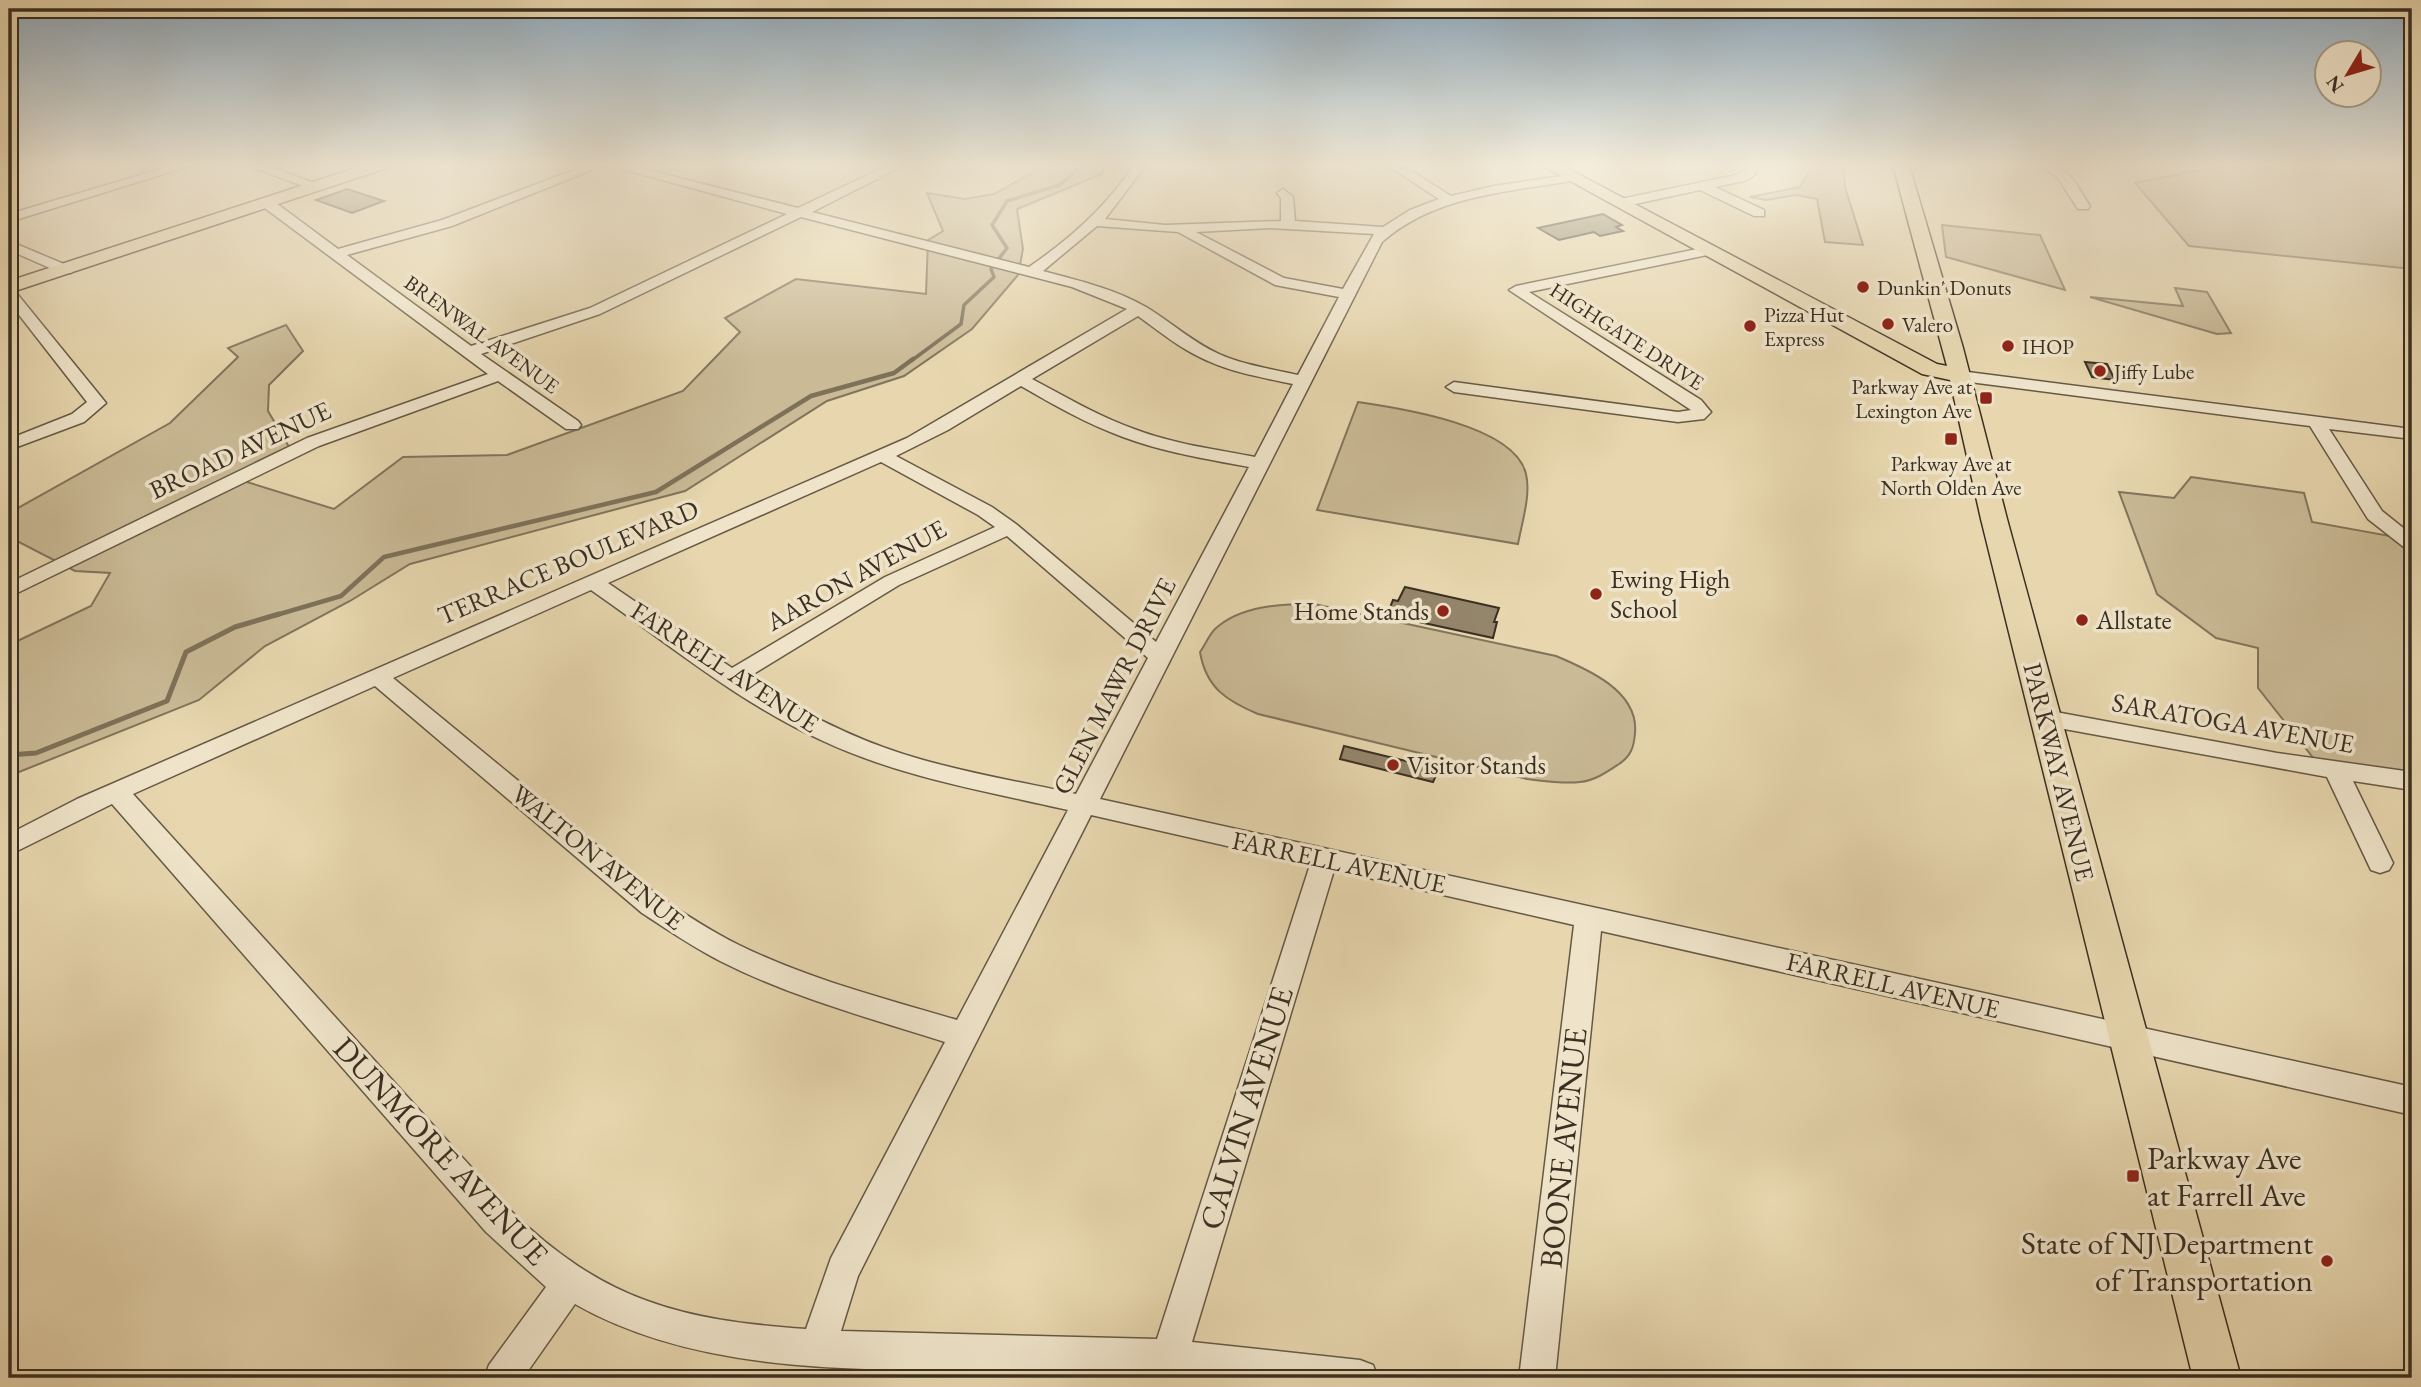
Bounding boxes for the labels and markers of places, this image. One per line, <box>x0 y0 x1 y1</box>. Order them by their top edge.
place label: Dunkin' Donuts <box>1877 274 2011 301</box>
marker: Dunkin' Donuts <box>1855 279 1871 295</box>
place label: Pizza Hut Express <box>1764 301 1844 352</box>
place label: Valero <box>1902 311 1953 338</box>
marker: Valero <box>1880 316 1896 332</box>
marker: Pizza Hut Express <box>1742 318 1758 334</box>
place label: IHOP <box>2022 333 2074 360</box>
marker: IHOP <box>2000 338 2016 354</box>
place label: Jiffy Lube <box>2112 358 2194 385</box>
marker: Jiffy Lube <box>2092 363 2108 379</box>
place label: Parkway Ave at Lexington Ave <box>1851 373 1972 424</box>
marker: Parkway Ave at Lexington Ave <box>1978 390 1994 406</box>
marker: Parkway Ave at North Olden Ave <box>1943 431 1959 447</box>
place label: Parkway Ave at North Olden Ave <box>1881 450 2021 501</box>
place label: Ewing High School <box>1610 562 1730 626</box>
marker: Ewing High School <box>1588 586 1604 602</box>
place label: Home Stands <box>1294 594 1429 628</box>
marker: Home Stands <box>1435 603 1451 619</box>
place label: Allstate <box>2095 603 2172 637</box>
marker: Allstate <box>2074 612 2090 628</box>
place label: Visitor Stands <box>1407 748 1546 782</box>
marker: Visitor Stands <box>1385 757 1401 773</box>
place label: Parkway Ave at Farrell Ave <box>2147 1137 2306 1216</box>
marker: Parkway Ave at Farrell Ave <box>2125 1168 2141 1184</box>
place label: State of NJ Department of Transportation <box>2021 1222 2313 1301</box>
marker: State of NJ Department of Transportation <box>2319 1253 2335 1269</box>

